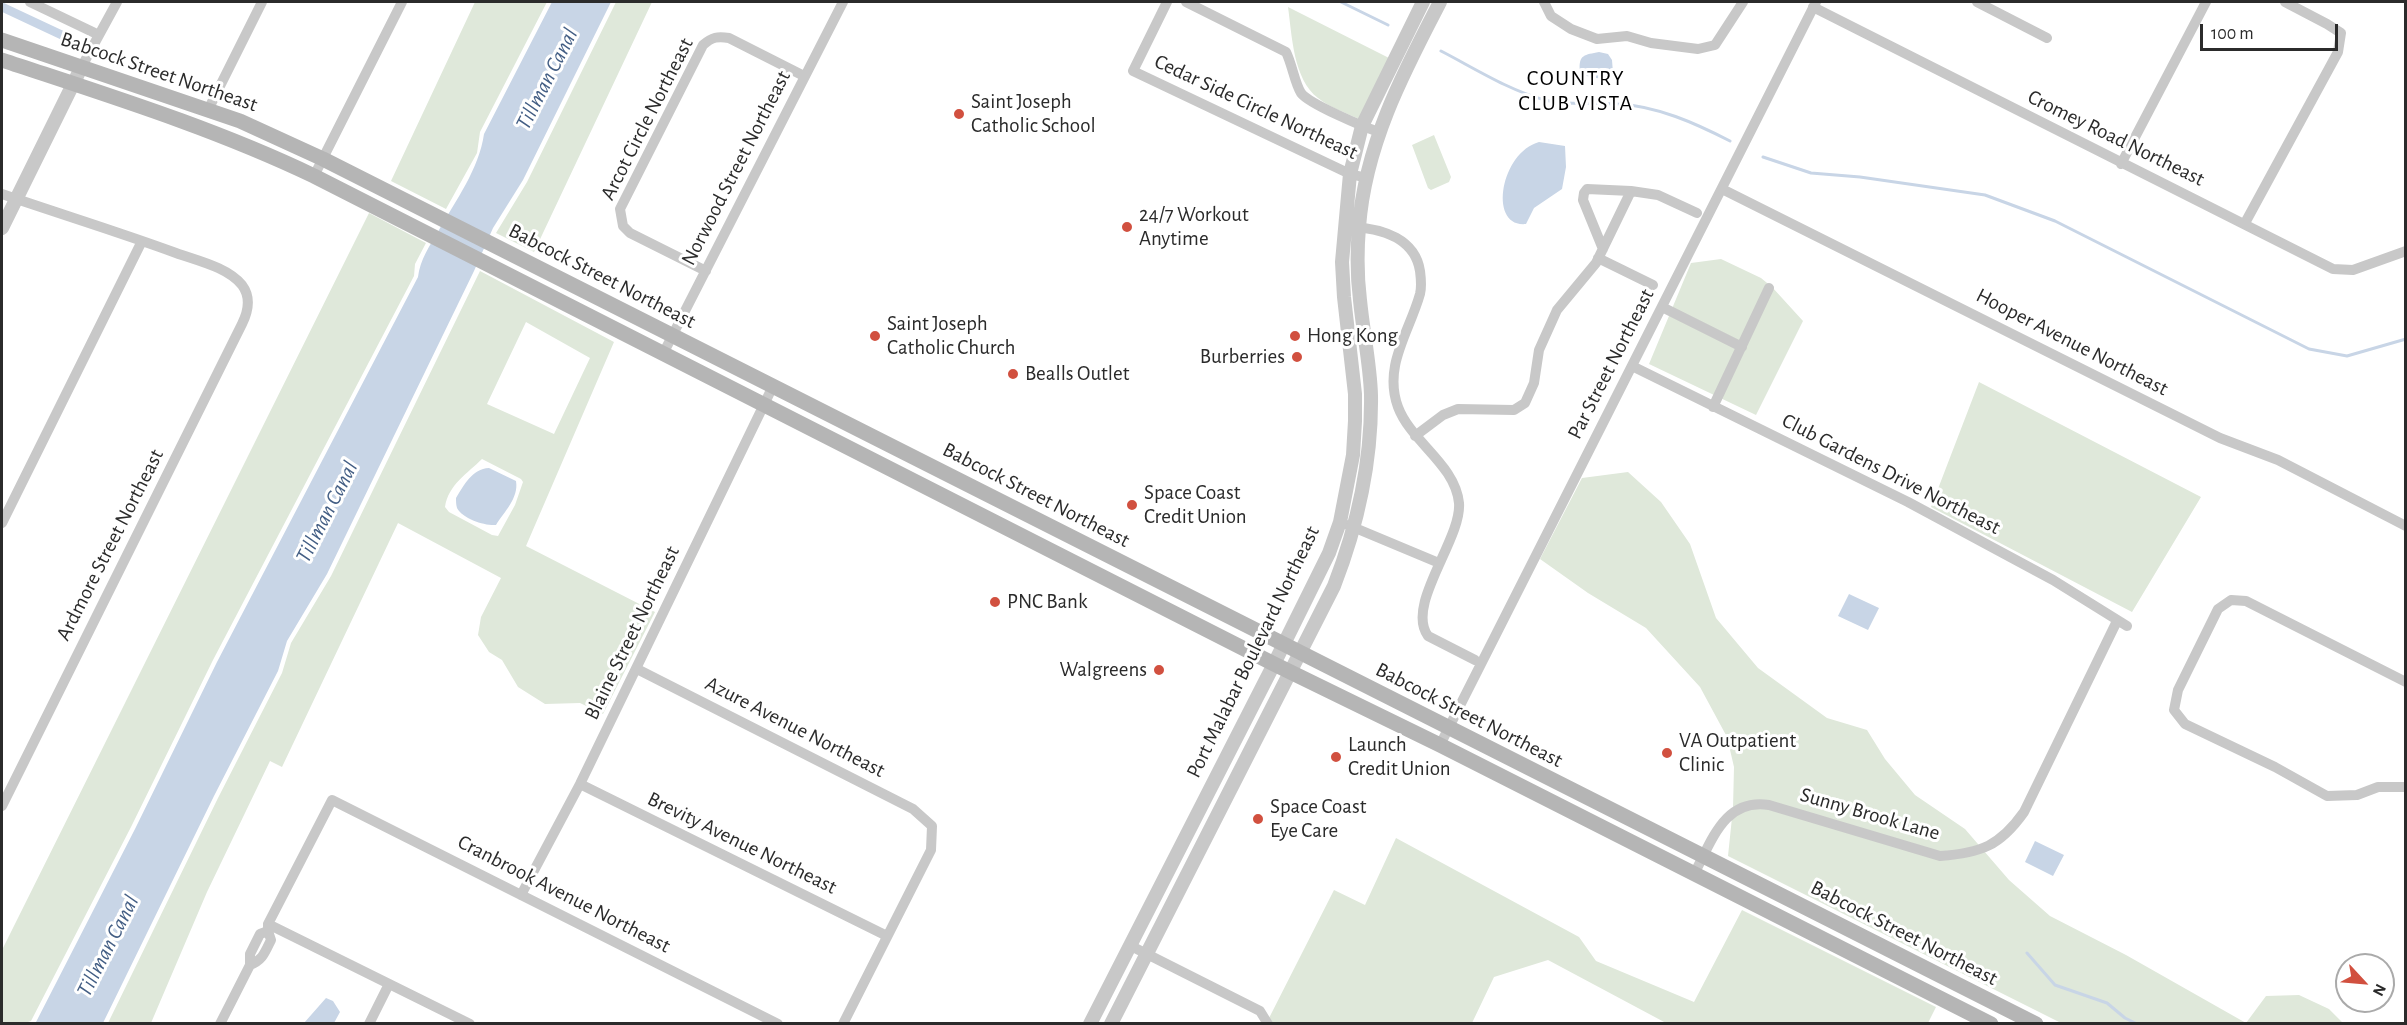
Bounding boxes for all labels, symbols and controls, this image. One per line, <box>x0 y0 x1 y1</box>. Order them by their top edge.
scale bar <box>2203 12 2341 50</box>
water label: Tillman Canal <box>510 24 584 134</box>
text: 100 m <box>2211 25 2254 43</box>
street label: Babcock Street Northeast <box>57 26 261 118</box>
street label: Arcot Circle Northeast <box>595 34 699 204</box>
street label: Cedar Side Circle Northeast <box>1150 49 1362 165</box>
district label: COUNTRY CLUB VISTA <box>1518 65 1634 116</box>
street label: Norwood Street Northeast <box>676 66 796 270</box>
street label: Cromey Road Northeast <box>2023 84 2209 192</box>
place label: Saint Joseph Catholic School <box>971 89 1096 139</box>
marker: Saint Joseph Catholic School <box>952 107 966 121</box>
place label: 24/7 Workout Anytime <box>1139 202 1249 252</box>
street label: Babcock Street Northeast <box>504 218 700 334</box>
marker: 24/7 Workout Anytime <box>1120 220 1134 234</box>
street label: Hooper Avenue Northeast <box>1972 283 2172 401</box>
street label: Par Street Northeast <box>1562 285 1660 443</box>
place label: Saint Joseph Catholic Church <box>887 311 1015 361</box>
place label: Hong Kong <box>1307 323 1398 349</box>
marker: Saint Joseph Catholic Church <box>868 329 882 343</box>
marker: Hong Kong <box>1288 329 1302 343</box>
place label: Burberries <box>1200 344 1285 370</box>
marker: Burberries <box>1290 350 1304 364</box>
place label: Bealls Outlet <box>1025 361 1129 387</box>
marker: Bealls Outlet <box>1006 367 1020 381</box>
street label: Club Gardens Drive Northeast <box>1778 408 2004 540</box>
street label: Babcock Street Northeast <box>938 437 1134 553</box>
street label: Ardmore Street Northeast <box>51 445 169 645</box>
water label: Tillman Canal <box>290 457 364 567</box>
place label: Space Coast Credit Union <box>1144 480 1247 530</box>
marker: Space Coast Credit Union <box>1125 498 1139 512</box>
street label: Port Malabar Boulevard Northeast <box>1181 522 1325 782</box>
street label: Blaine Street Northeast <box>579 542 685 724</box>
place label: PNC Bank <box>1007 589 1087 615</box>
marker: PNC Bank <box>988 595 1002 609</box>
place label: Walgreens <box>1060 657 1147 683</box>
street label: Babcock Street Northeast <box>1371 657 1567 773</box>
marker: Walgreens <box>1152 663 1166 677</box>
street label: Azure Avenue Northeast <box>701 671 889 783</box>
place label: VA Outpatient Clinic <box>1679 728 1796 778</box>
place label: Launch Credit Union <box>1348 732 1451 782</box>
marker: VA Outpatient Clinic <box>1660 746 1674 760</box>
marker: Launch Credit Union <box>1329 750 1343 764</box>
street label: Sunny Brook Lane <box>1797 782 1943 846</box>
street label: Brevity Avenue Northeast <box>643 786 841 900</box>
place label: Space Coast Eye Care <box>1270 794 1366 844</box>
marker: Space Coast Eye Care <box>1251 812 1265 826</box>
street label: Cranbrook Avenue Northeast <box>453 829 675 959</box>
street label: Babcock Street Northeast <box>1806 875 2002 991</box>
water label: Tillman Canal <box>71 891 145 1001</box>
north arrow <box>2335 953 2395 1013</box>
text: N <box>2370 982 2389 999</box>

